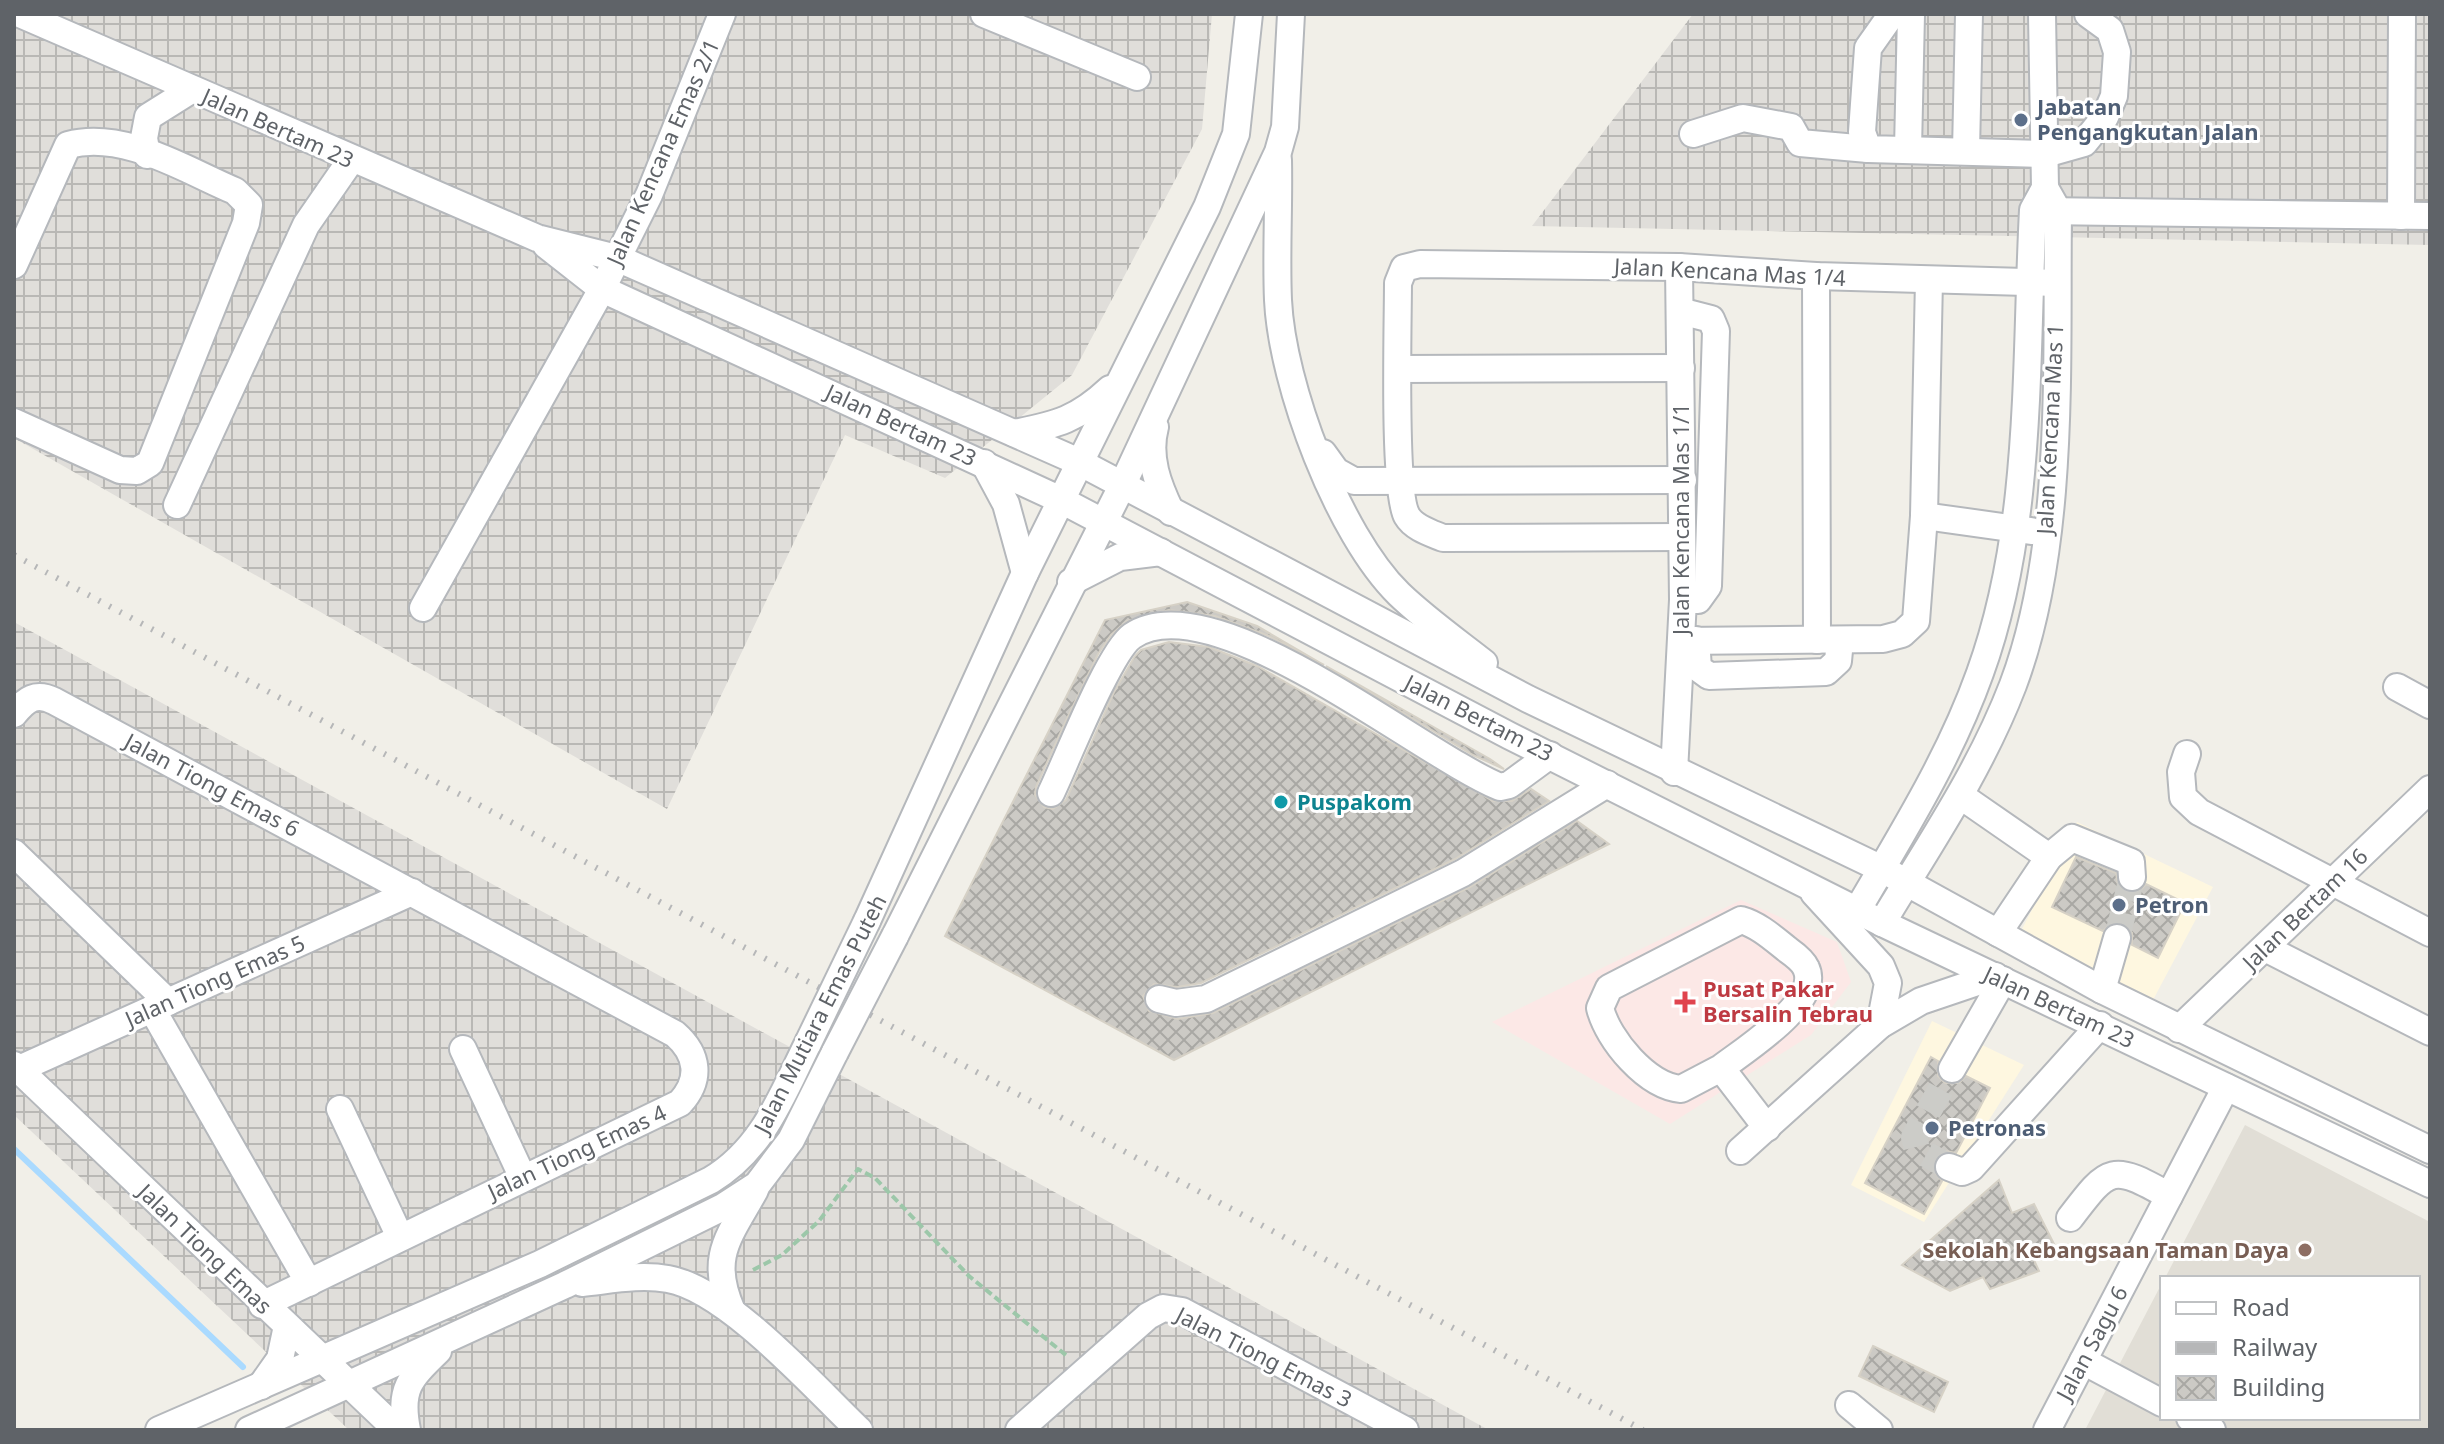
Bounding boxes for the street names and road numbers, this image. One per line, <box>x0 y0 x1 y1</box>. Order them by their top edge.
street label: Jalan Kencana Emas 2/1 <box>598 34 726 271</box>
street label: Jalan Bertam 23 <box>196 79 359 174</box>
street label: Jalan Kencana Mas 1/4 <box>1612 250 1847 292</box>
street label: Jalan Kencana Mas 1 <box>2028 323 2070 537</box>
street label: Jalan Bertam 23 <box>819 375 982 472</box>
street label: Jalan Kencana Mas 1/1 <box>1665 403 1695 637</box>
street label: Jalan Bertam 23 <box>1398 666 1559 768</box>
street label: Jalan Tiong Emas 6 <box>118 724 305 843</box>
street label: Jalan Bertam 16 <box>2234 841 2373 977</box>
street label: Jalan Mutiara Emas Puteh <box>745 889 892 1140</box>
street label: Jalan Tiong Emas 5 <box>118 927 309 1034</box>
street label: Jalan Bertam 23 <box>1977 957 2140 1054</box>
street label: Jalan Tiong Emas 4 <box>481 1096 671 1206</box>
street label: Jalan Tiong Emas <box>131 1175 279 1320</box>
street label: Jalan Sagu 6 <box>2047 1280 2134 1407</box>
street label: Jalan Tiong Emas 3 <box>1170 1298 1358 1413</box>

